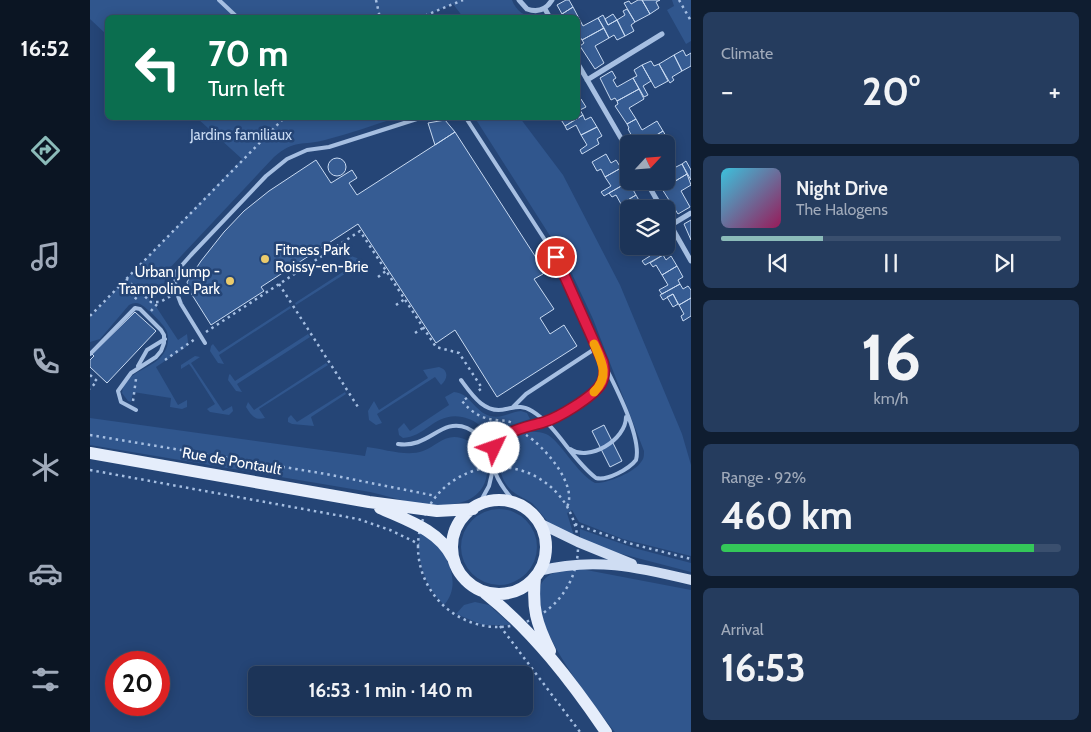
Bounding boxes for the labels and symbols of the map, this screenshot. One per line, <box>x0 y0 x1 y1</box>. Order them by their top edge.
park label: Jardins familiaux <box>189 126 292 144</box>
north arrow <box>620 135 675 190</box>
pin <box>535 236 577 278</box>
place label: Fitness Park Roissy-en-Brie <box>275 241 369 276</box>
marker: Fitness Park Roissy-en-Brie <box>259 253 271 265</box>
place label: Urban Jump - Trampoline Park <box>119 263 220 298</box>
marker: Urban Jump - Trampoline Park <box>224 275 236 287</box>
position arrow <box>467 421 519 473</box>
street label: Rue de Pontault <box>181 443 283 479</box>
speed limit sign: 20 <box>105 651 170 716</box>

